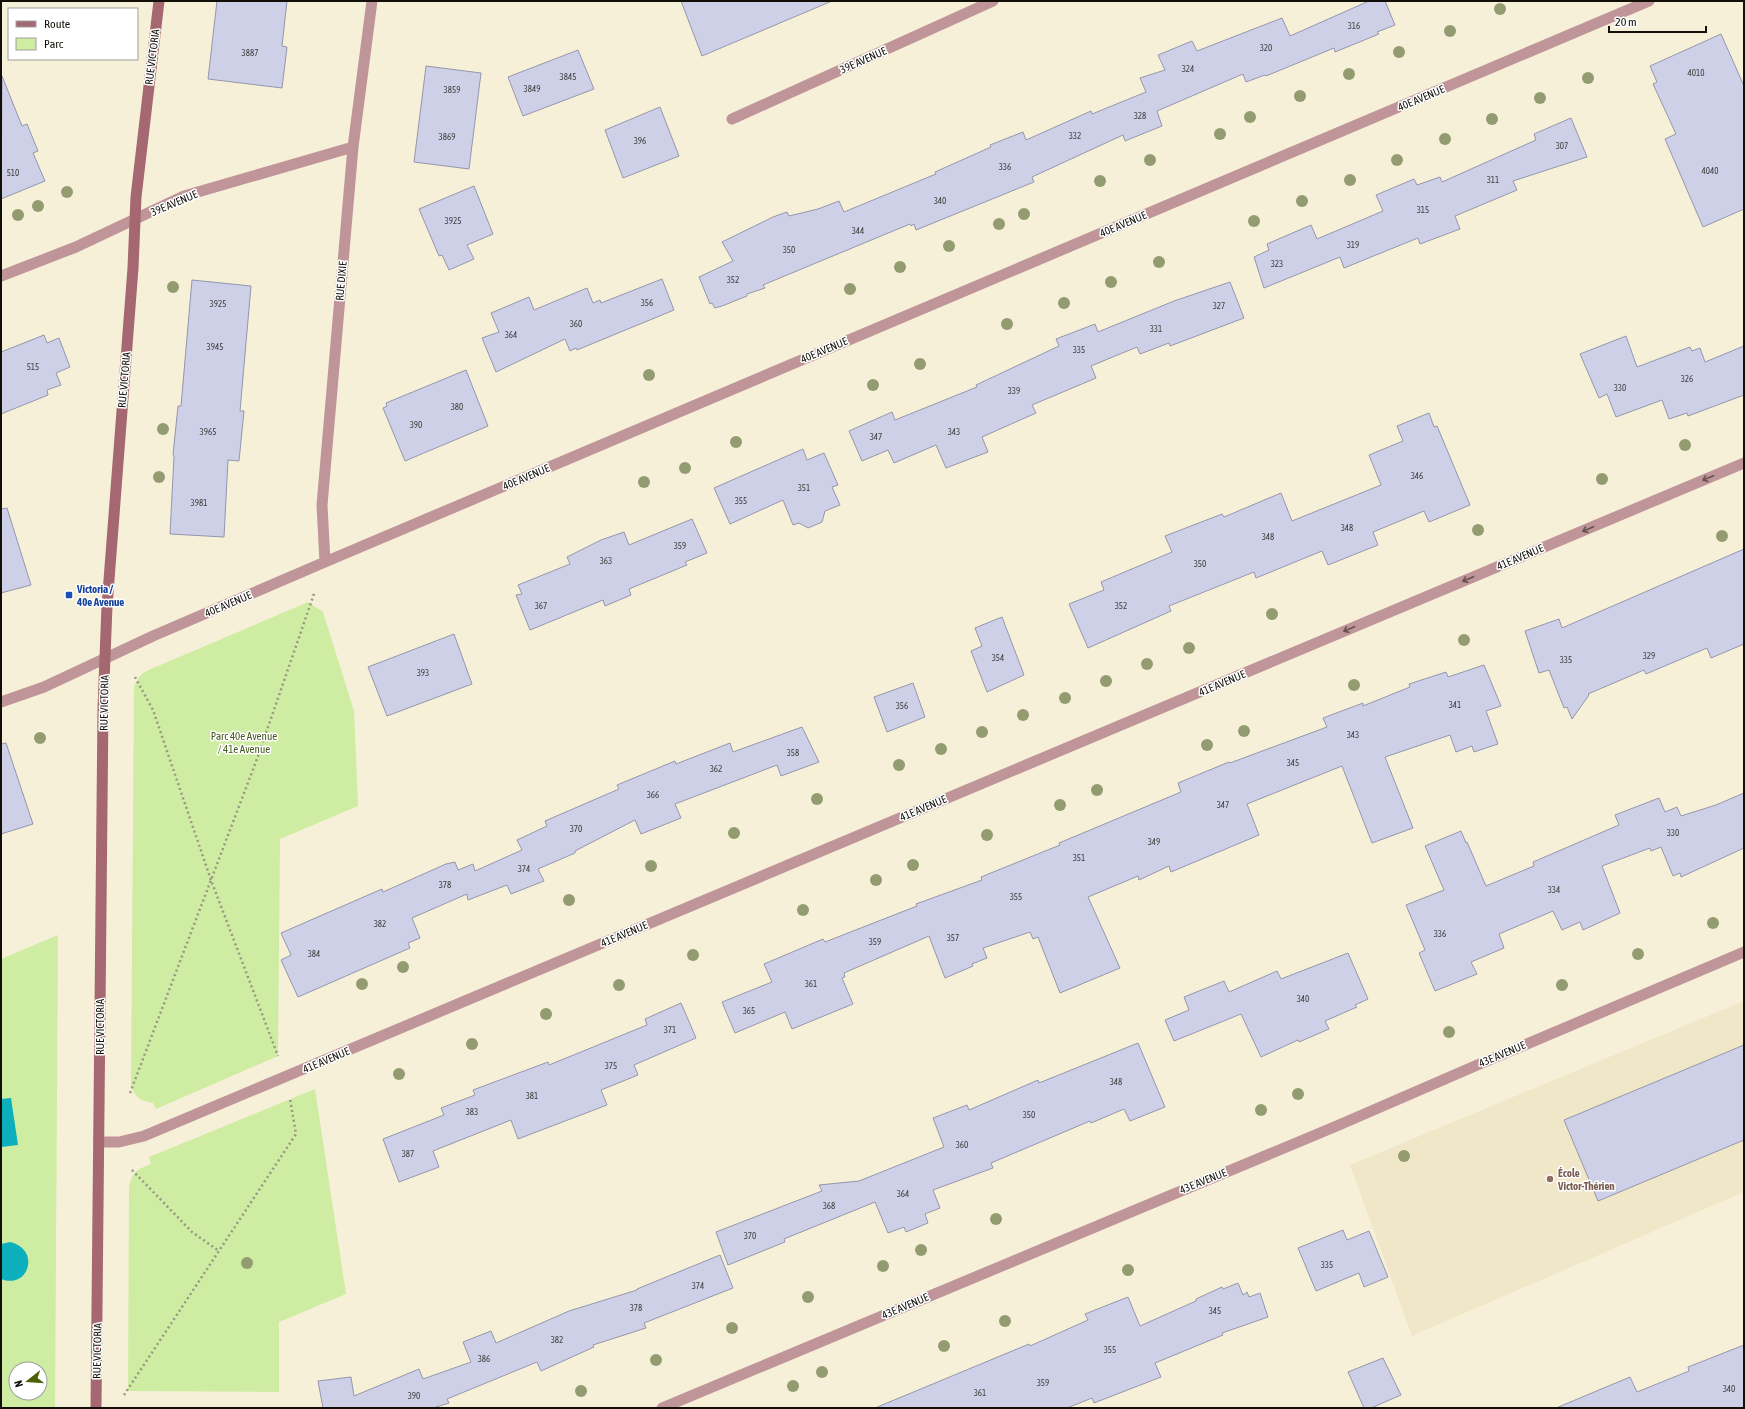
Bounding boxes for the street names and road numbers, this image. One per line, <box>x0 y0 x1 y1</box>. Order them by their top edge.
street label: RUE VICTORIA <box>143 28 161 86</box>
street label: 39E AVENUE <box>838 44 888 76</box>
street label: 40E AVENUE <box>1396 83 1446 113</box>
street label: 39E AVENUE <box>149 188 199 218</box>
street label: 40E AVENUE <box>1098 209 1148 239</box>
street label: RUE DIXIE <box>333 260 349 301</box>
street label: 40E AVENUE <box>799 335 849 365</box>
street label: RUE VICTORIA <box>116 351 132 408</box>
street label: 40E AVENUE <box>501 462 551 492</box>
street label: 41E AVENUE <box>1495 542 1545 572</box>
street label: 40E AVENUE <box>203 589 253 619</box>
street label: 41E AVENUE <box>1197 668 1247 698</box>
street label: RUE VICTORIA <box>98 674 110 731</box>
street label: 41E AVENUE <box>898 793 948 823</box>
street label: 41E AVENUE <box>599 919 649 949</box>
street label: RUE VICTORIA <box>94 998 106 1055</box>
street label: 43E AVENUE <box>1477 1039 1527 1069</box>
street label: 41E AVENUE <box>301 1045 351 1075</box>
street label: 43E AVENUE <box>1178 1166 1228 1196</box>
street label: 43E AVENUE <box>880 1291 930 1321</box>
street label: RUE VICTORIA <box>91 1322 103 1379</box>

